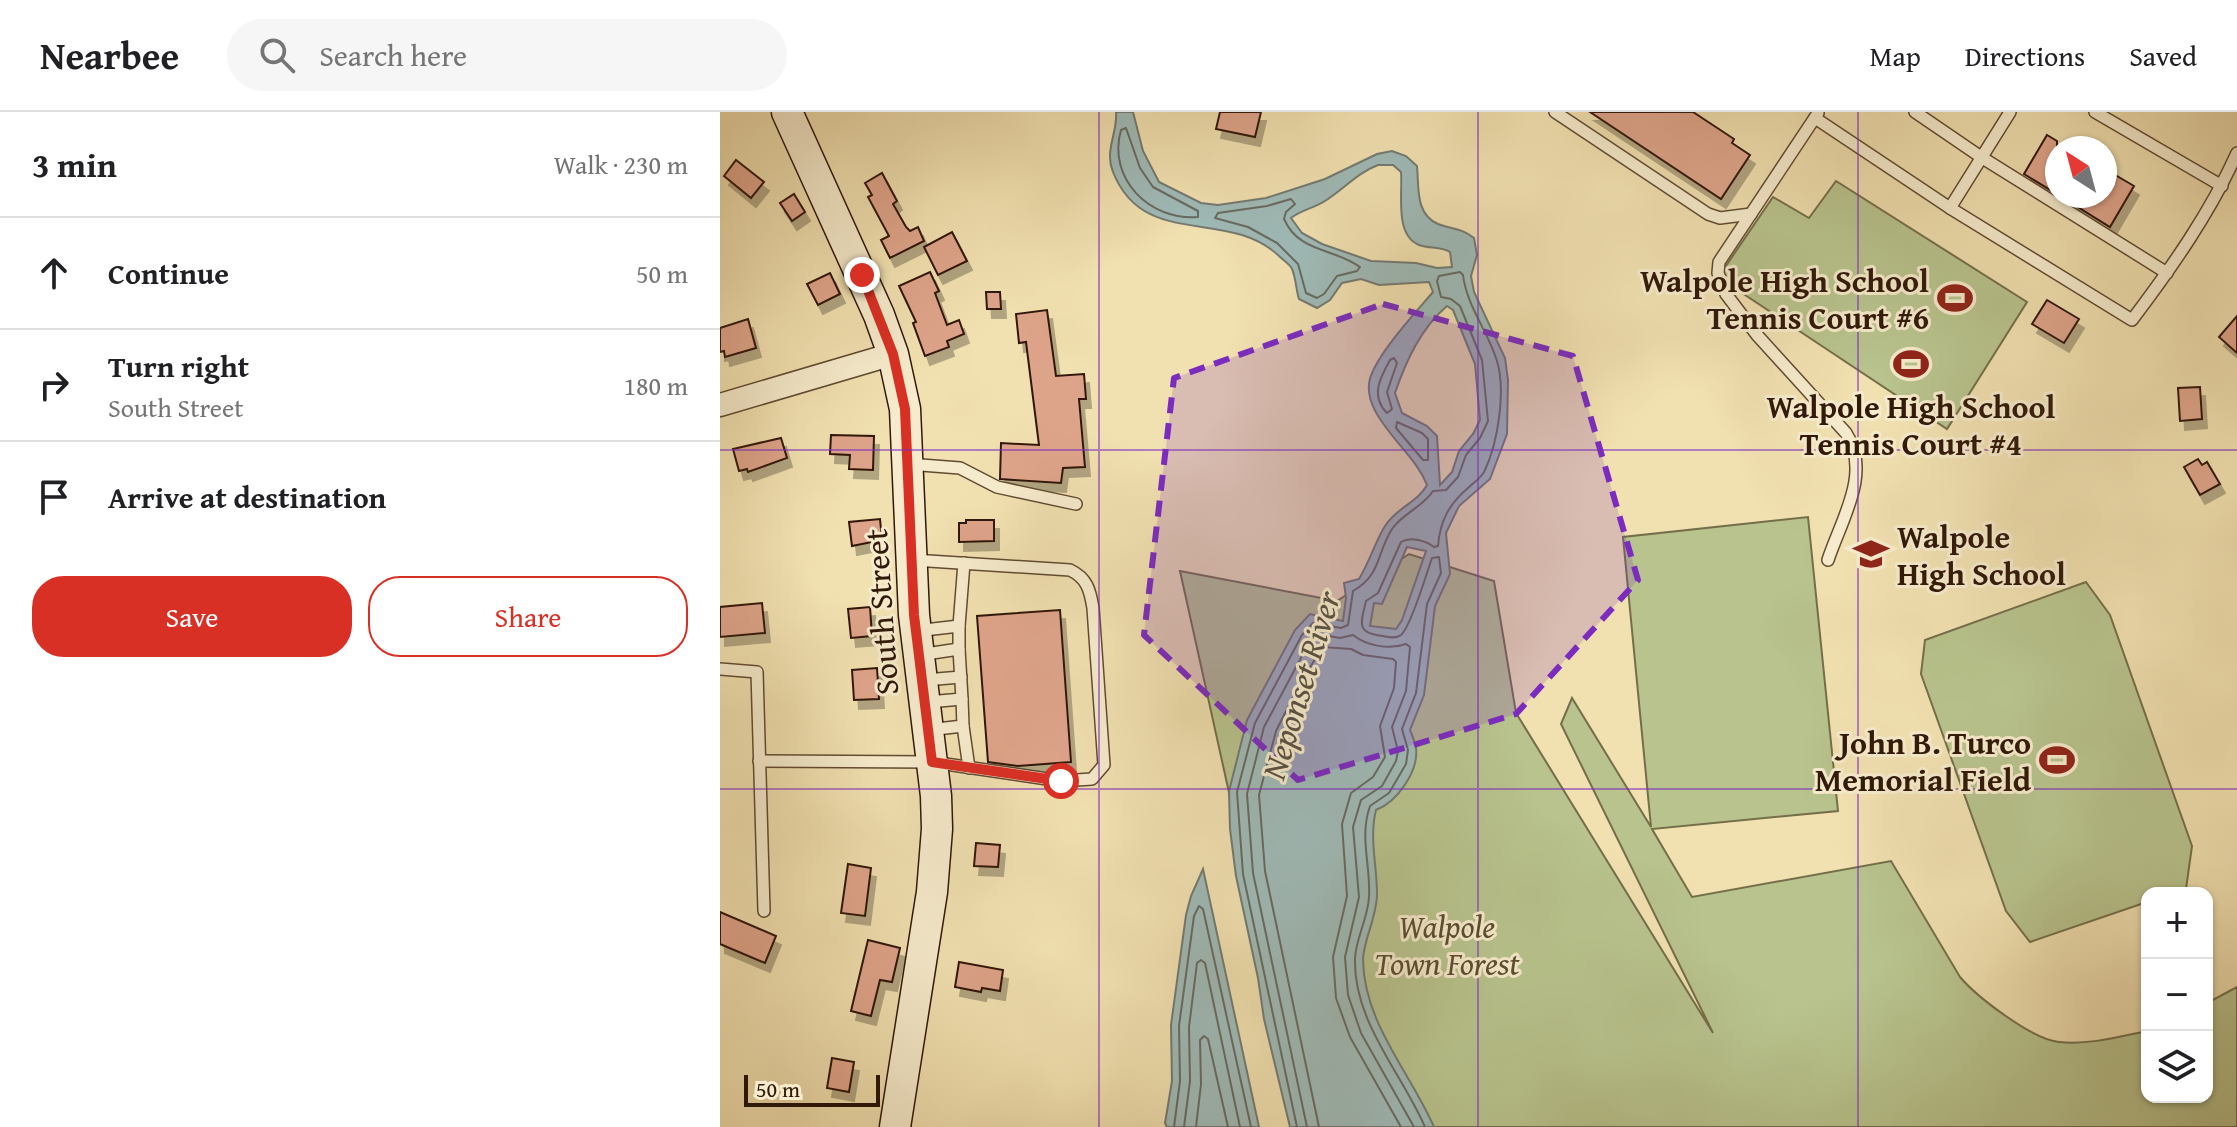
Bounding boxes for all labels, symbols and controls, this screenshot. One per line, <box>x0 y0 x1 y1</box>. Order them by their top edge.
search box <box>227 19 787 91</box>
text: Nearbee <box>40 27 179 83</box>
icon: search <box>255 33 299 77</box>
text: Search here <box>319 33 467 77</box>
text: Map <box>1869 35 1921 76</box>
text: Directions <box>1965 35 2085 76</box>
text: Saved <box>2129 35 2197 76</box>
north arrow <box>2045 136 2117 208</box>
text: 3 min <box>32 140 117 189</box>
text: Walk · 230 m <box>554 145 688 184</box>
icon: ahead <box>32 251 76 295</box>
text: Continue <box>108 251 229 295</box>
text: 50 m <box>636 254 688 293</box>
route end <box>844 257 880 293</box>
place label: Walpole High School Tennis Court #6 <box>1640 257 1929 341</box>
sports icon: Walpole High School Tennis Court #6 <box>1936 279 1974 317</box>
text: Turn right <box>108 344 249 388</box>
sports icon: Walpole High School Tennis Court #4 <box>1892 345 1930 383</box>
icon: right <box>32 363 76 407</box>
text: 180 m <box>623 366 688 405</box>
place label: Walpole High School Tennis Court #4 <box>1766 383 2056 467</box>
text: South Street <box>108 388 243 427</box>
icon: arrive <box>32 475 76 519</box>
text: Arrive at destination <box>108 475 386 519</box>
place label: Walpole High School <box>1897 513 2066 597</box>
street label: South Street <box>852 527 910 697</box>
school or university icon: Walpole High School <box>1852 535 1890 573</box>
button: Save <box>32 576 352 657</box>
button: Share <box>368 576 688 657</box>
water label: Neponset River <box>1248 584 1352 786</box>
place label: John B. Turco Memorial Field <box>1815 719 2032 803</box>
sports icon: John B. Turco Memorial Field <box>2038 741 2076 779</box>
route start <box>1043 763 1079 799</box>
map controls <box>2141 887 2213 1103</box>
button: + <box>2141 887 2213 959</box>
park label: Walpole Town Forest <box>1375 903 1520 987</box>
button: − <box>2141 959 2213 1031</box>
button: layers <box>2141 1031 2213 1103</box>
scale bar <box>744 1071 880 1107</box>
text: 50 m <box>756 1073 800 1105</box>

